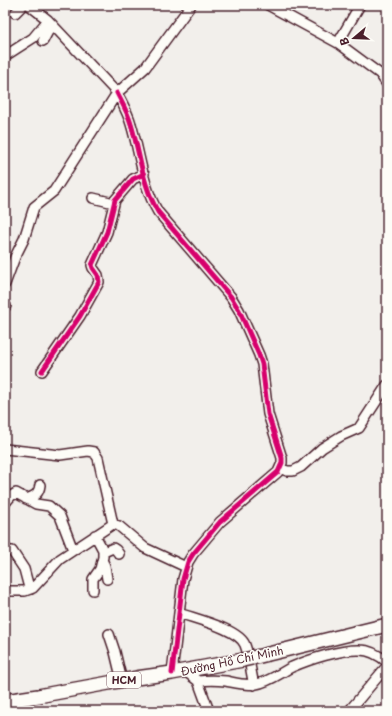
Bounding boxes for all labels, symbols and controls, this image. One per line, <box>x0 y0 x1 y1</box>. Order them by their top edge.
north arrow <box>334 18 374 58</box>
text: B <box>335 35 353 48</box>
street label: Đường Hồ Chí Minh <box>179 641 285 680</box>
road number: HCM <box>107 672 141 688</box>

